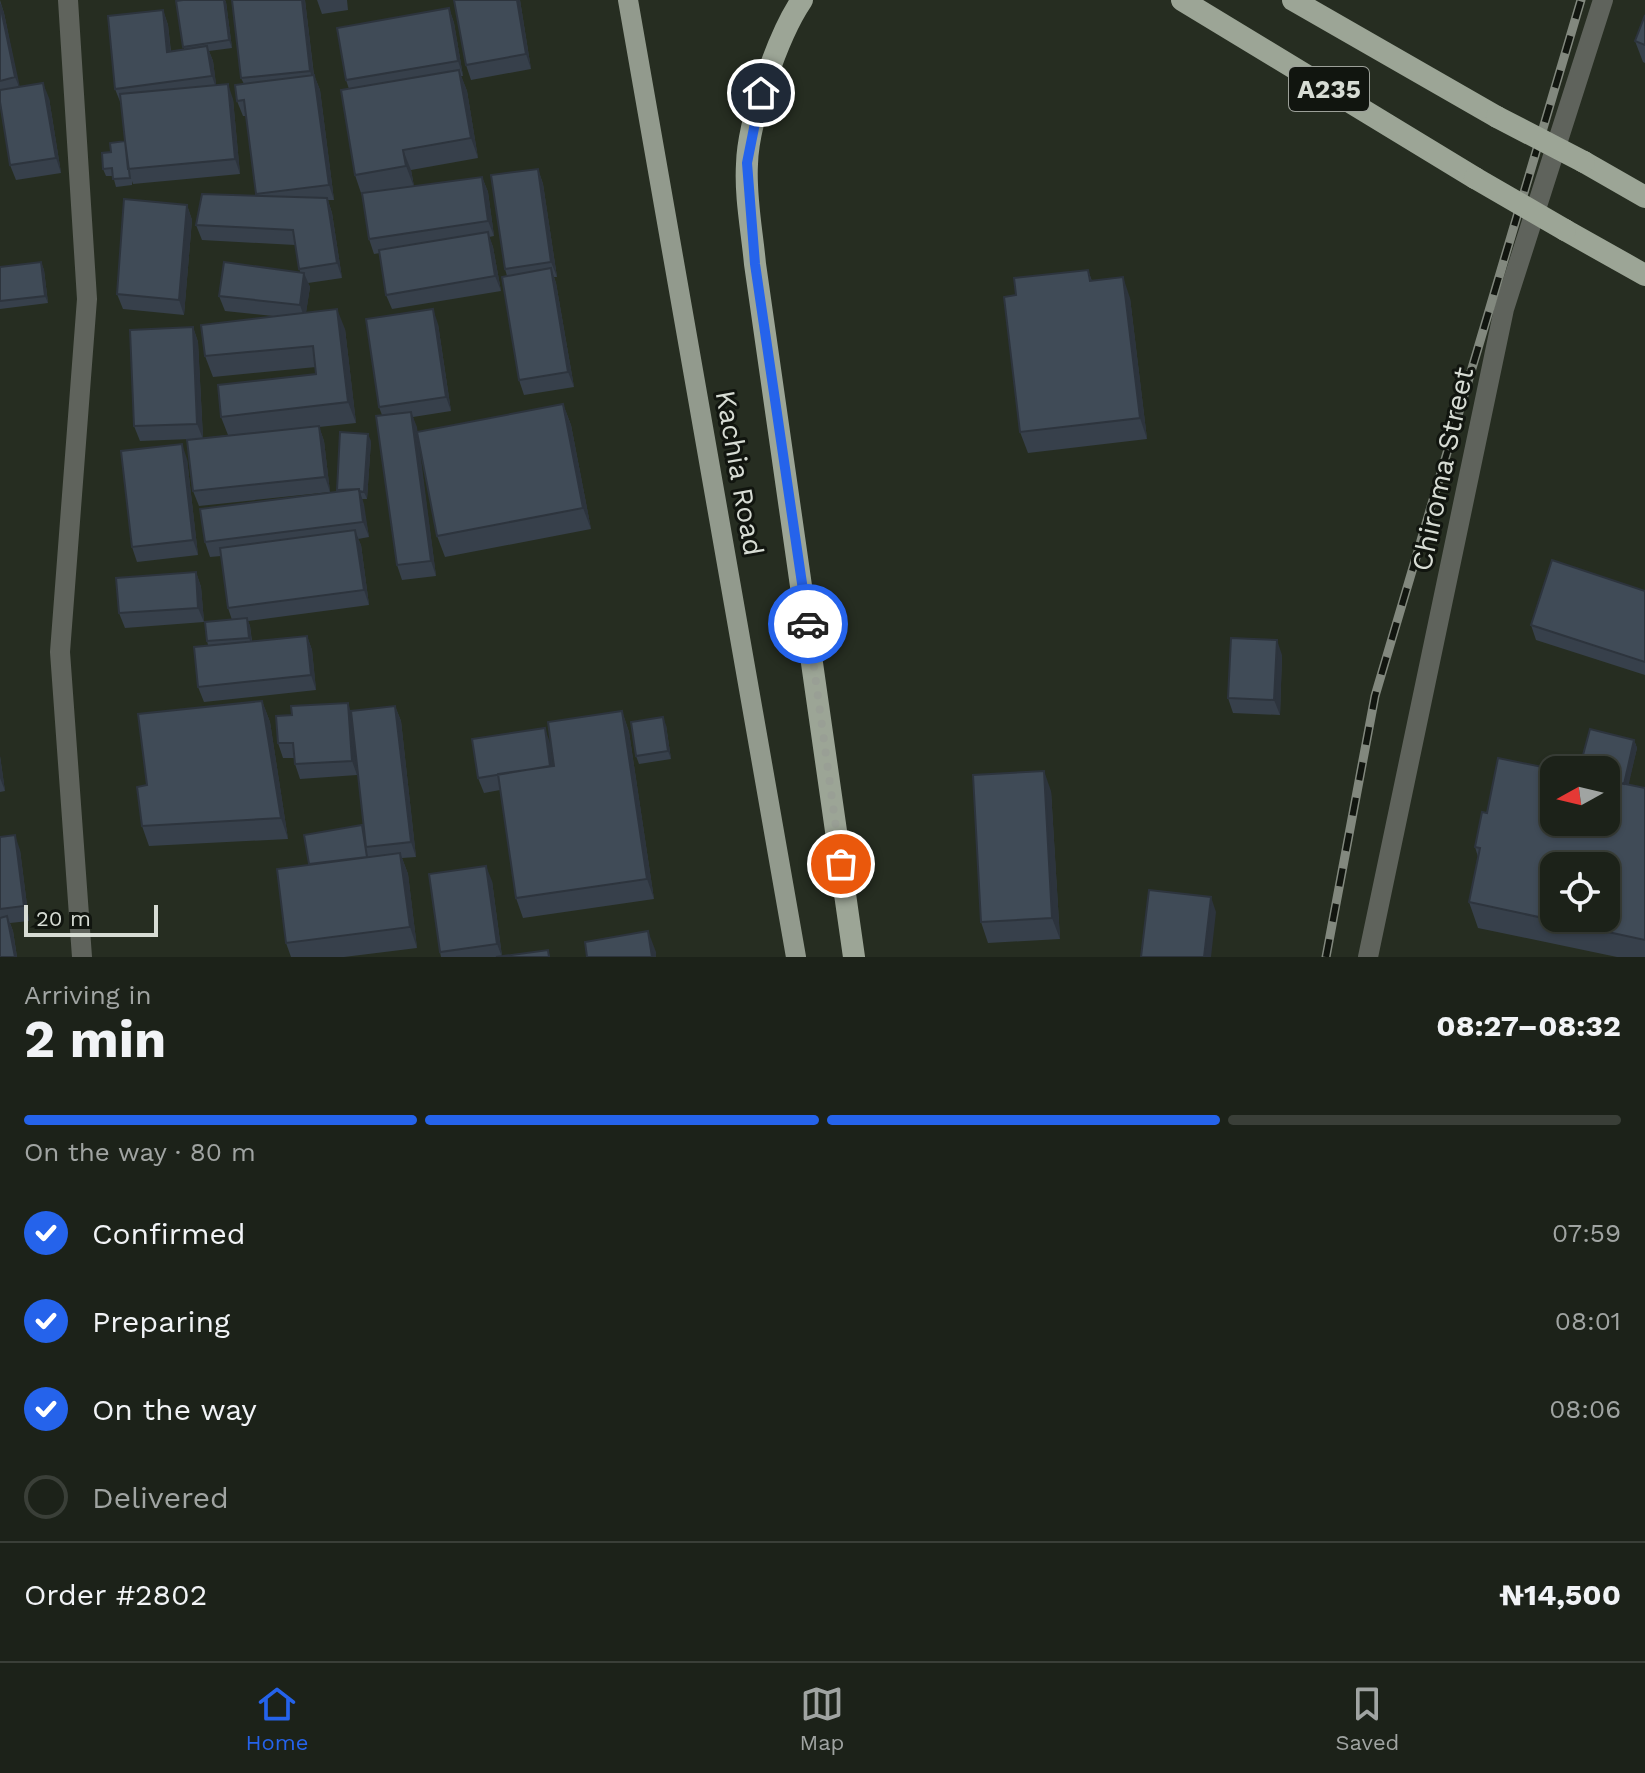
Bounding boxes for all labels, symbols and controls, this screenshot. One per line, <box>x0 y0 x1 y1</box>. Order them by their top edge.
pin <box>727 59 795 127</box>
road number: A235 <box>1289 67 1369 111</box>
icon: home <box>739 71 783 115</box>
street label: Chiroma Street <box>1405 364 1480 574</box>
street label: Kachia Road <box>709 388 770 558</box>
courier <box>768 584 848 664</box>
icon: car <box>786 602 830 646</box>
north arrow <box>1540 756 1620 836</box>
map controls <box>1540 756 1620 932</box>
pin <box>807 830 875 898</box>
icon: bag <box>819 842 863 886</box>
button: locate <box>1540 852 1620 932</box>
scale bar <box>24 901 158 937</box>
text: 20 m <box>36 906 91 931</box>
text: Arriving in <box>24 980 152 1010</box>
text: 08:27–08:32 <box>1436 1008 1621 1043</box>
text: 2 min <box>24 1009 166 1070</box>
text: On the way · 80 m <box>24 1137 256 1167</box>
icon: check <box>24 1211 68 1255</box>
text: Confirmed <box>92 1216 246 1251</box>
text: 07:59 <box>1552 1218 1621 1248</box>
icon: check <box>24 1299 68 1343</box>
text: Preparing <box>92 1304 230 1339</box>
text: 08:01 <box>1555 1306 1621 1336</box>
icon: check <box>24 1387 68 1431</box>
text: On the way <box>92 1392 257 1427</box>
text: 08:06 <box>1549 1394 1621 1424</box>
text: Delivered <box>92 1480 229 1515</box>
text: Order #2802 <box>24 1577 207 1612</box>
text: ₦14,500 <box>1499 1577 1621 1612</box>
tab: Home <box>246 1682 308 1755</box>
tab: Map <box>800 1682 844 1755</box>
tab: Saved <box>1336 1682 1399 1755</box>

